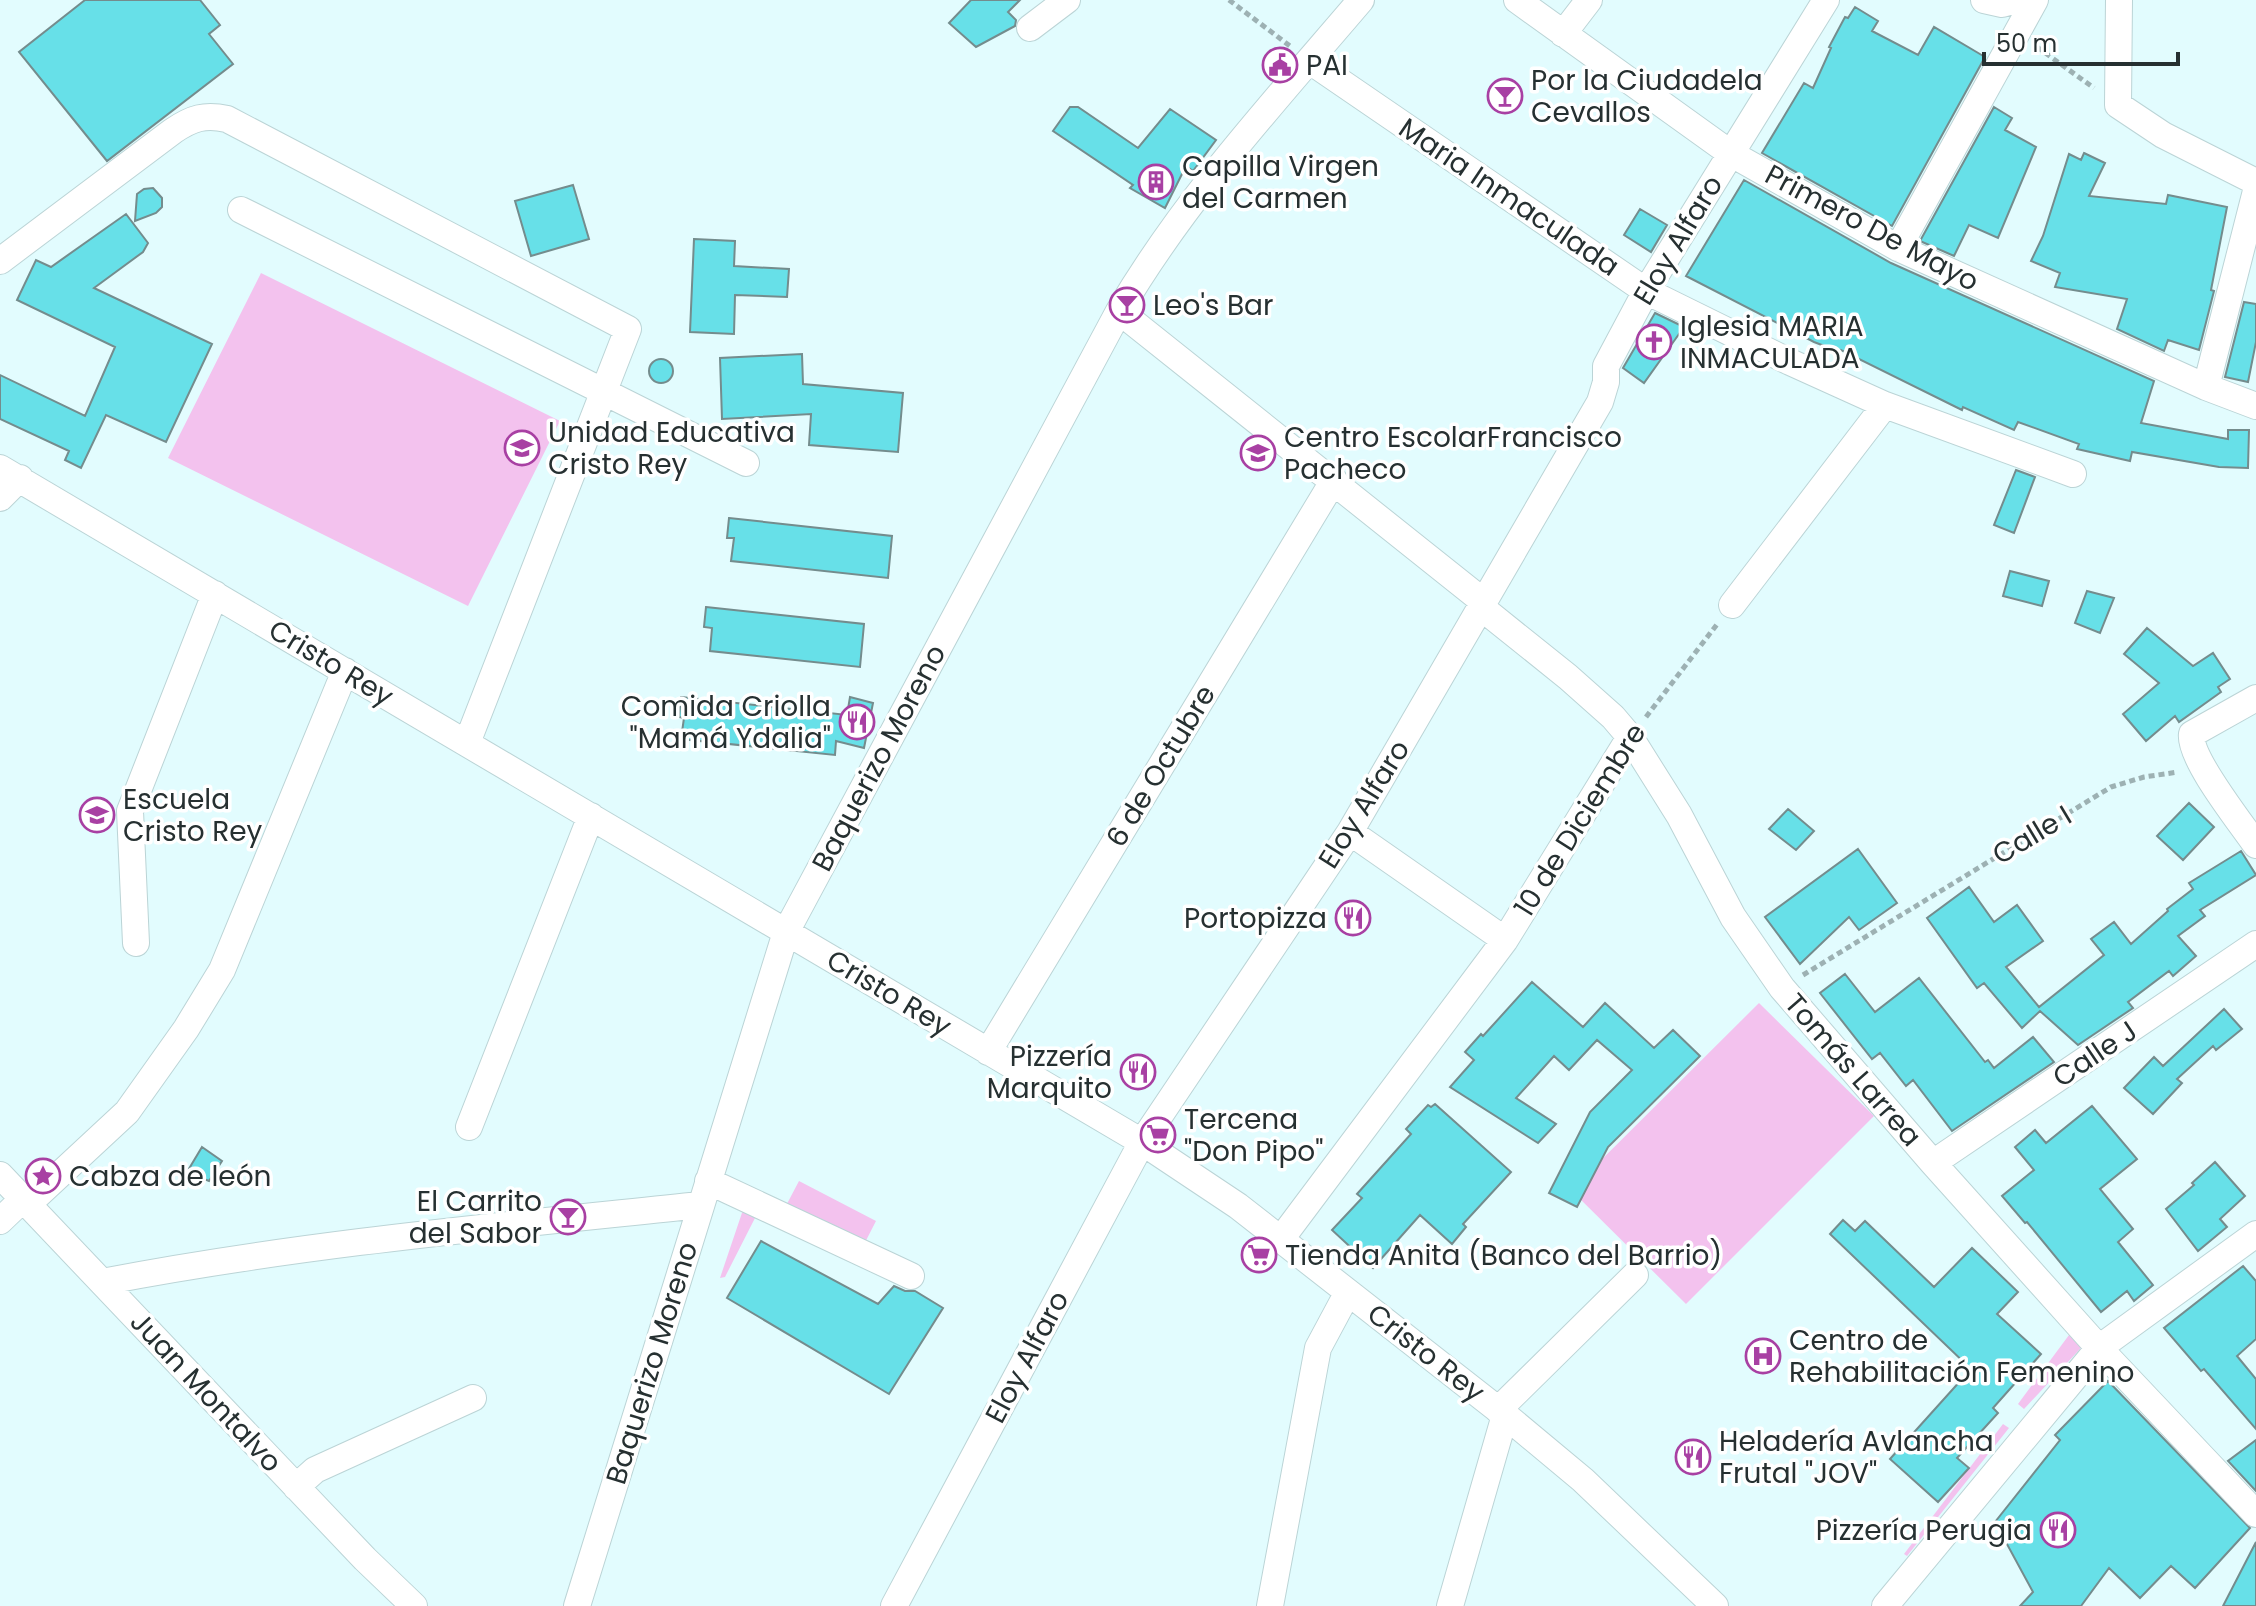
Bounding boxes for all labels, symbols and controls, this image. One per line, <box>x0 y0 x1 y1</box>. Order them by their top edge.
scale bar <box>1984 16 2178 66</box>
text: 50 m <box>1996 27 2057 60</box>
public building icon: PAI <box>1261 46 1299 84</box>
place label: PAI <box>1306 46 1348 85</box>
place label: Por la Ciudadela Cevallos <box>1531 61 1763 132</box>
bar icon: Por la Ciudadela Cevallos <box>1486 77 1524 115</box>
street label: Maria Inmaculada <box>1391 109 1627 285</box>
place label: Capilla Virgen del Carmen <box>1182 147 1379 218</box>
street label: Primero De Mayo <box>1758 155 1986 301</box>
building icon: Capilla Virgen del Carmen <box>1137 163 1175 201</box>
street label: Eloy Alfaro <box>1624 168 1732 312</box>
bar icon: Leo's Bar <box>1108 286 1146 324</box>
place label: Leo's Bar <box>1153 286 1273 325</box>
place label: Iglesia MARIA INMACULADA <box>1680 307 1864 378</box>
church icon: Iglesia MARIA INMACULADA <box>1635 323 1673 361</box>
place label: Unidad Educativa Cristo Rey <box>548 413 795 484</box>
place label: Centro EscolarFrancisco Pacheco <box>1284 418 1622 489</box>
school or university icon: Unidad Educativa Cristo Rey <box>503 429 541 467</box>
school or university icon: Centro EscolarFrancisco Pacheco <box>1239 434 1277 472</box>
street label: Cristo Rey <box>261 610 401 716</box>
street label: Baquerizo Moreno <box>803 638 955 878</box>
street label: 6 de Octubre <box>1097 678 1225 854</box>
place label: Comida Criolla "Mamá Ydalia" <box>621 687 831 758</box>
restaurant icon: Comida Criolla "Mamá Ydalia" <box>838 703 876 741</box>
street label: 10 de Diciembre <box>1505 716 1655 924</box>
street label: Eloy Alfaro <box>1309 732 1419 876</box>
place label: Escuela Cristo Rey <box>123 780 263 851</box>
school or university icon: Escuela Cristo Rey <box>78 796 116 834</box>
street label: Calle I <box>1985 796 2079 874</box>
place label: Portopizza <box>1184 899 1327 938</box>
restaurant icon: Portopizza <box>1334 899 1372 937</box>
street label: Cristo Rey <box>819 940 959 1046</box>
street label: Tomás Larrea <box>1776 985 1930 1155</box>
street label: Calle J <box>2045 1012 2145 1096</box>
place label: Pizzería Marquito <box>987 1037 1112 1108</box>
restaurant icon: Pizzería Marquito <box>1119 1053 1157 1091</box>
place label: Tercena "Don Pipo" <box>1184 1100 1323 1171</box>
supermarket icon: Tercena "Don Pipo" <box>1139 1116 1177 1154</box>
place icon: Cabza de león <box>24 1157 62 1195</box>
place label: Cabza de león <box>69 1157 271 1196</box>
place label: El Carrito del Sabor <box>409 1182 542 1253</box>
bar icon: El Carrito del Sabor <box>549 1198 587 1236</box>
supermarket icon: Tienda Anita (Banco del Barrio) <box>1240 1236 1278 1274</box>
place label: Tienda Anita (Banco del Barrio) <box>1285 1236 1722 1275</box>
street label: Baquerizo Moreno <box>597 1237 707 1489</box>
street label: Eloy Alfaro <box>976 1284 1078 1430</box>
street label: Cristo Rey <box>1359 1295 1493 1411</box>
street label: Juan Montalvo <box>121 1303 291 1481</box>
place label: Centro de Rehabilitación Femenino <box>1789 1321 2134 1392</box>
hospital icon: Centro de Rehabilitación Femenino <box>1744 1337 1782 1375</box>
place label: Heladería Avlancha Frutal "JOV" <box>1719 1422 1994 1493</box>
restaurant icon: Heladería Avlancha Frutal "JOV" <box>1674 1438 1712 1476</box>
place label: Pizzería Perugia <box>1816 1511 2032 1550</box>
restaurant icon: Pizzería Perugia <box>2039 1511 2077 1549</box>

